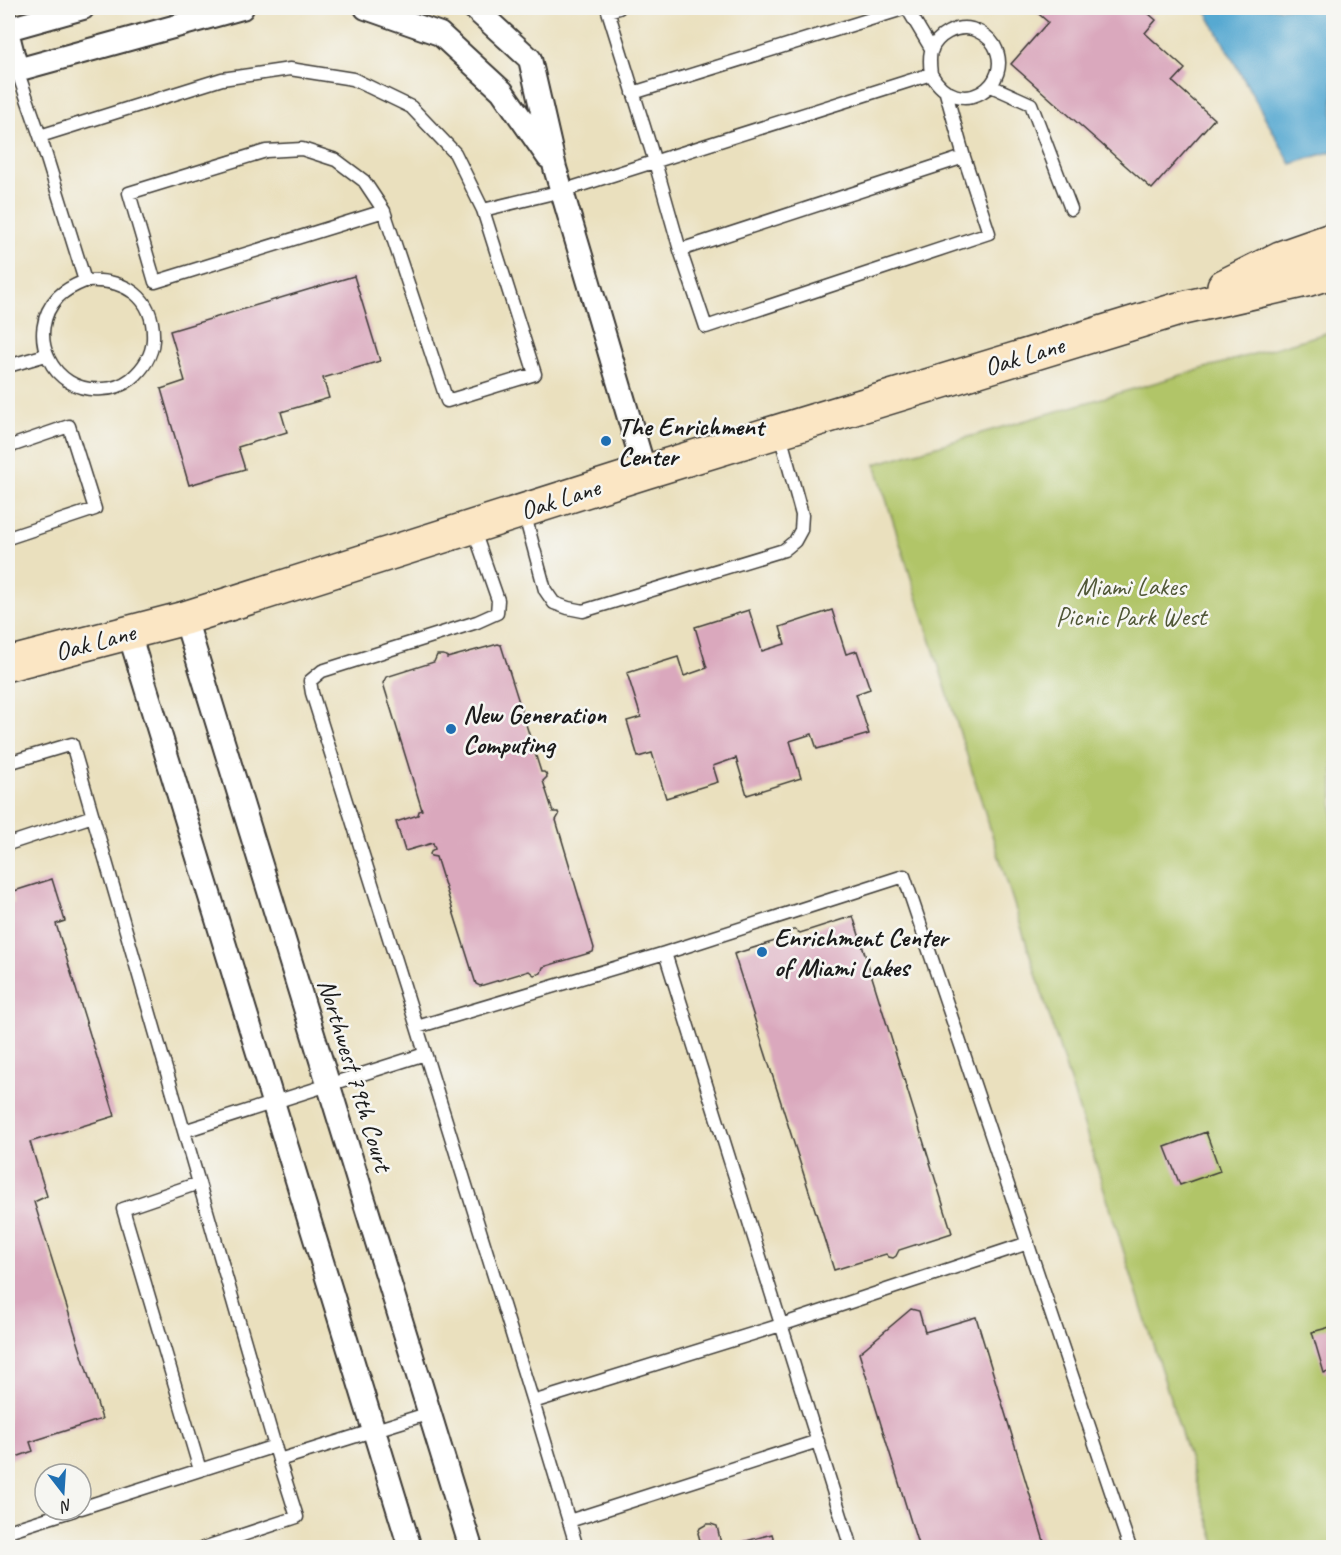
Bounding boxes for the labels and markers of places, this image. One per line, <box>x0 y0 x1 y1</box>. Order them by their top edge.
place label: The Enrichment Center <box>618 410 767 473</box>
marker: The Enrichment Center <box>599 434 613 448</box>
place label: New Generation Computing <box>463 698 607 761</box>
marker: New Generation Computing <box>444 722 458 736</box>
place label: Enrichment Center of Miami Lakes <box>774 921 950 984</box>
marker: Enrichment Center of Miami Lakes <box>755 945 769 959</box>

